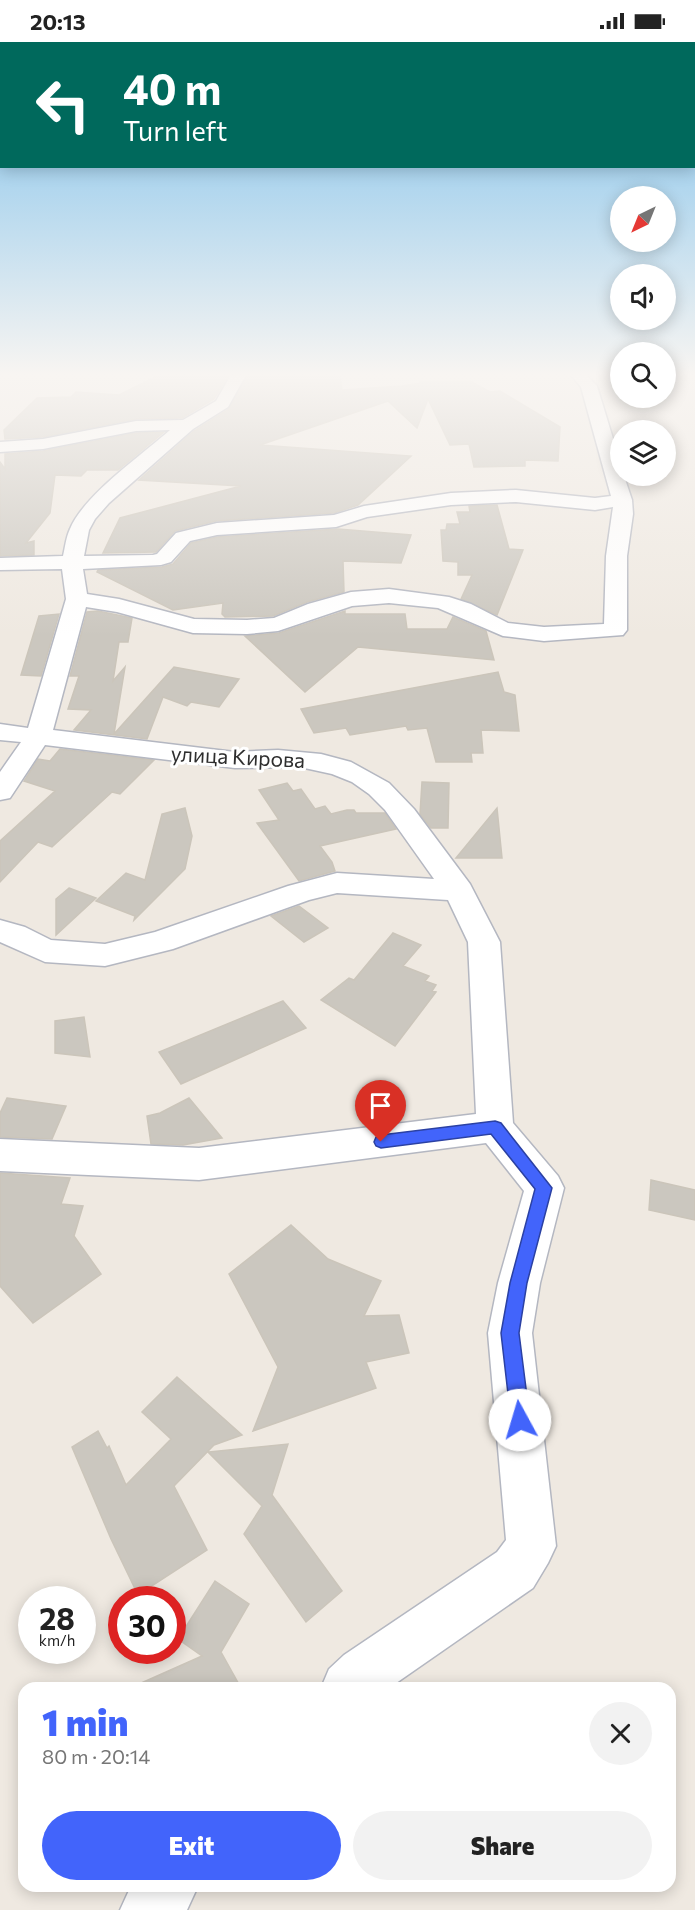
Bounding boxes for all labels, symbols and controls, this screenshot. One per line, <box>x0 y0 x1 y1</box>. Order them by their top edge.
text: 20:13 <box>30 8 86 35</box>
text: 40 m <box>123 62 221 114</box>
icon: left <box>24 66 102 144</box>
text: Turn left <box>123 114 227 147</box>
north arrow <box>610 186 676 252</box>
map controls <box>610 186 676 486</box>
button: sound <box>610 264 676 330</box>
button: search <box>610 342 676 408</box>
button: layers <box>610 420 676 486</box>
street label: улица Кирова <box>170 740 306 772</box>
pin <box>355 1080 406 1142</box>
icon: arrive <box>364 1089 397 1122</box>
position arrow <box>488 1388 552 1452</box>
speed limit sign: 30 <box>108 1586 186 1664</box>
text: 28 <box>39 1599 75 1636</box>
text: km/h <box>39 1631 75 1649</box>
text: 1 min <box>42 1699 128 1743</box>
button: close <box>589 1702 652 1765</box>
text: 80 m · 20:14 <box>42 1744 150 1768</box>
button: Exit <box>42 1811 341 1880</box>
button: Share <box>353 1811 652 1880</box>

